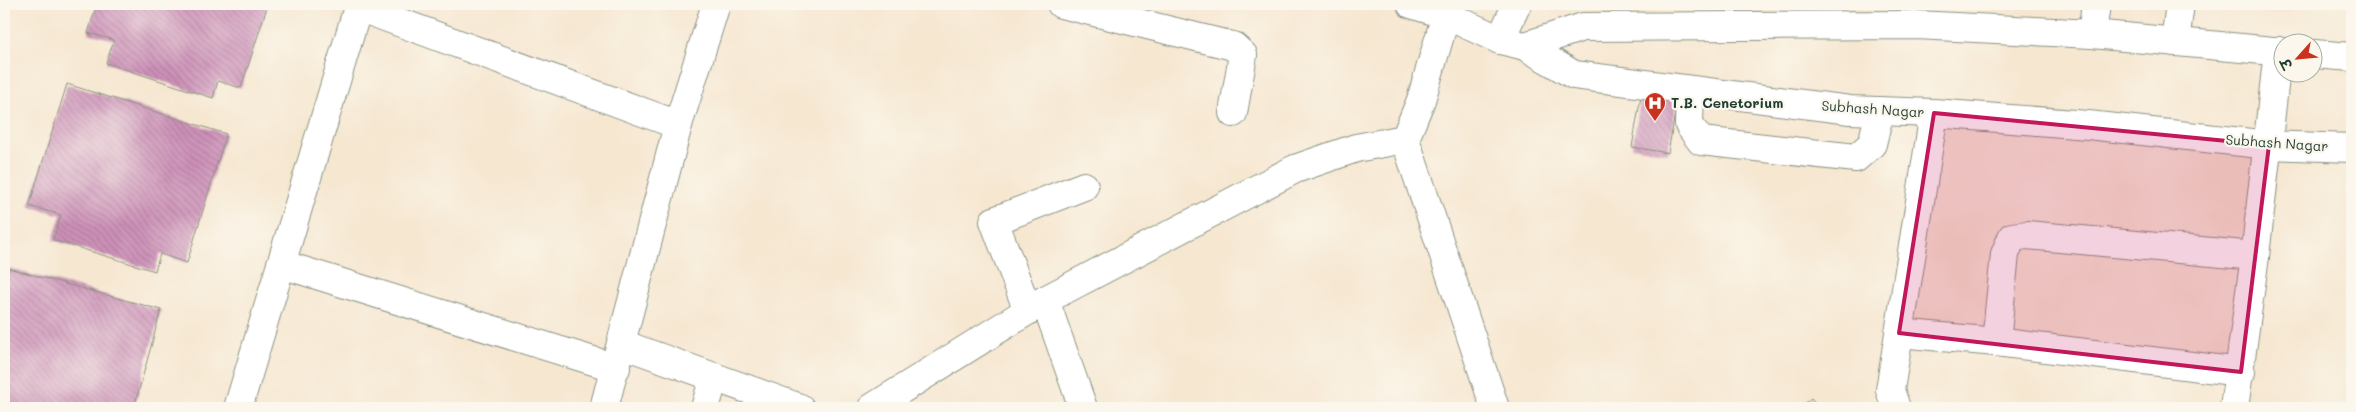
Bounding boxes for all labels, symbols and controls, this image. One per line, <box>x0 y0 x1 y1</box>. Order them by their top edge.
north arrow <box>2274 32 2324 82</box>
text: उ <box>2275 54 2297 74</box>
hospital icon: T.B. Cenetorium <box>1643 91 1667 122</box>
place label: T.B. Cenetorium <box>1671 93 1783 112</box>
street label: Subhash Nagar <box>1821 95 1925 122</box>
street label: Subhash Nagar <box>2225 129 2329 156</box>

